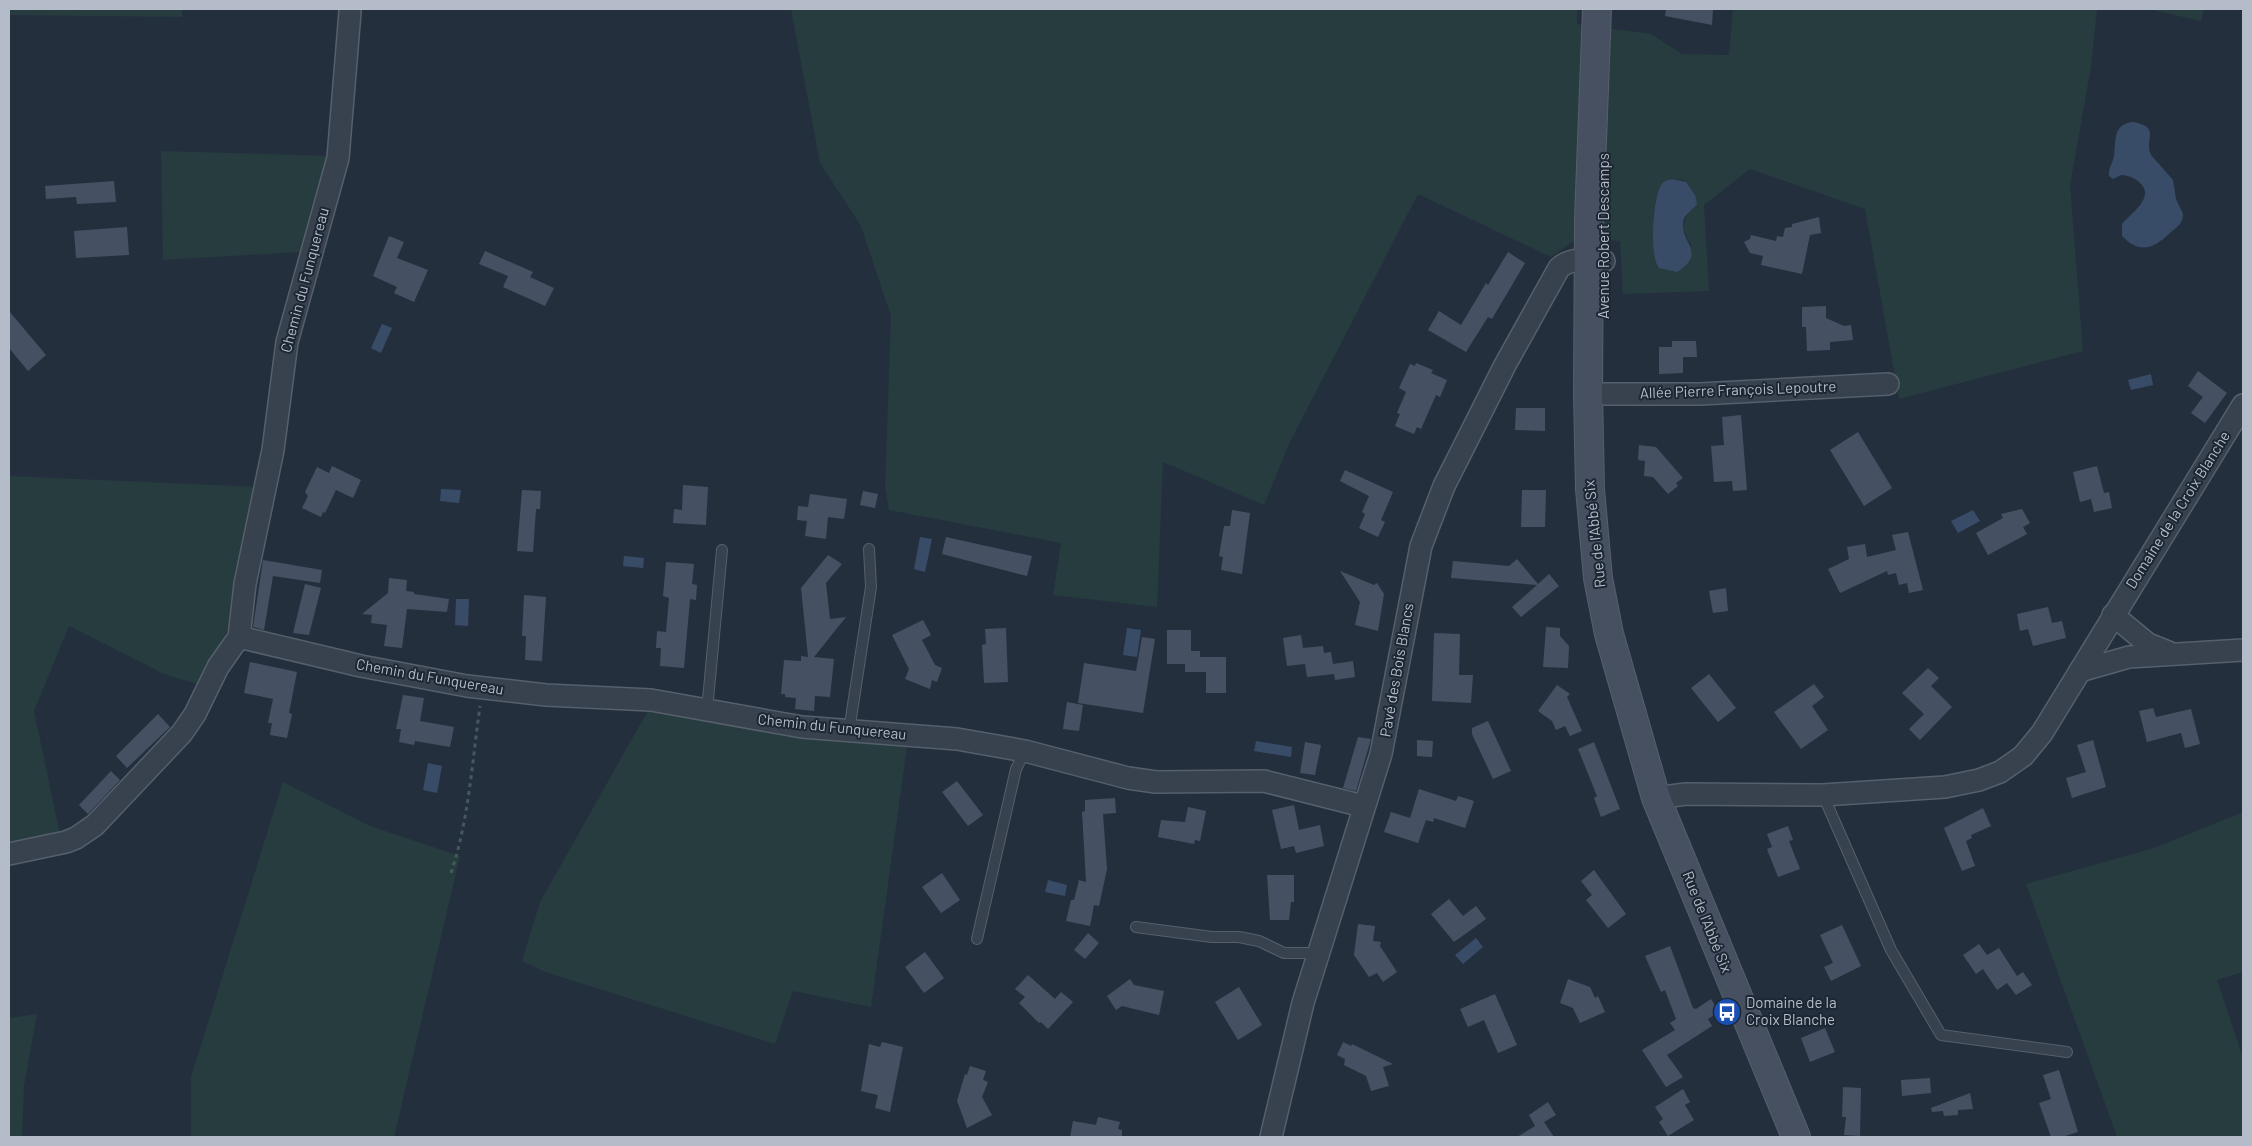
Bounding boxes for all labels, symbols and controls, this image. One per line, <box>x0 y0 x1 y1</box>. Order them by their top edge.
street label: Avenue Robert Descamps <box>1594 153 1612 319</box>
street label: Chemin du Funquereau <box>276 205 332 354</box>
street label: Allée Pierre François Lepoutre <box>1639 377 1837 401</box>
street label: Domaine de la Croix Blanche <box>2121 427 2233 592</box>
street label: Rue de l'Abbé Six <box>1579 479 1609 589</box>
street label: Pavé des Bois Blancs <box>1375 601 1417 738</box>
street label: Chemin du Funquereau <box>355 654 505 698</box>
street label: Chemin du Funquereau <box>757 709 907 743</box>
street label: Rue de l'Abbé Six <box>1679 868 1737 975</box>
place label: Domaine de la Croix Blanche <box>1746 993 1837 1028</box>
bus stop icon: Domaine de la Croix Blanche <box>1712 997 1742 1027</box>

